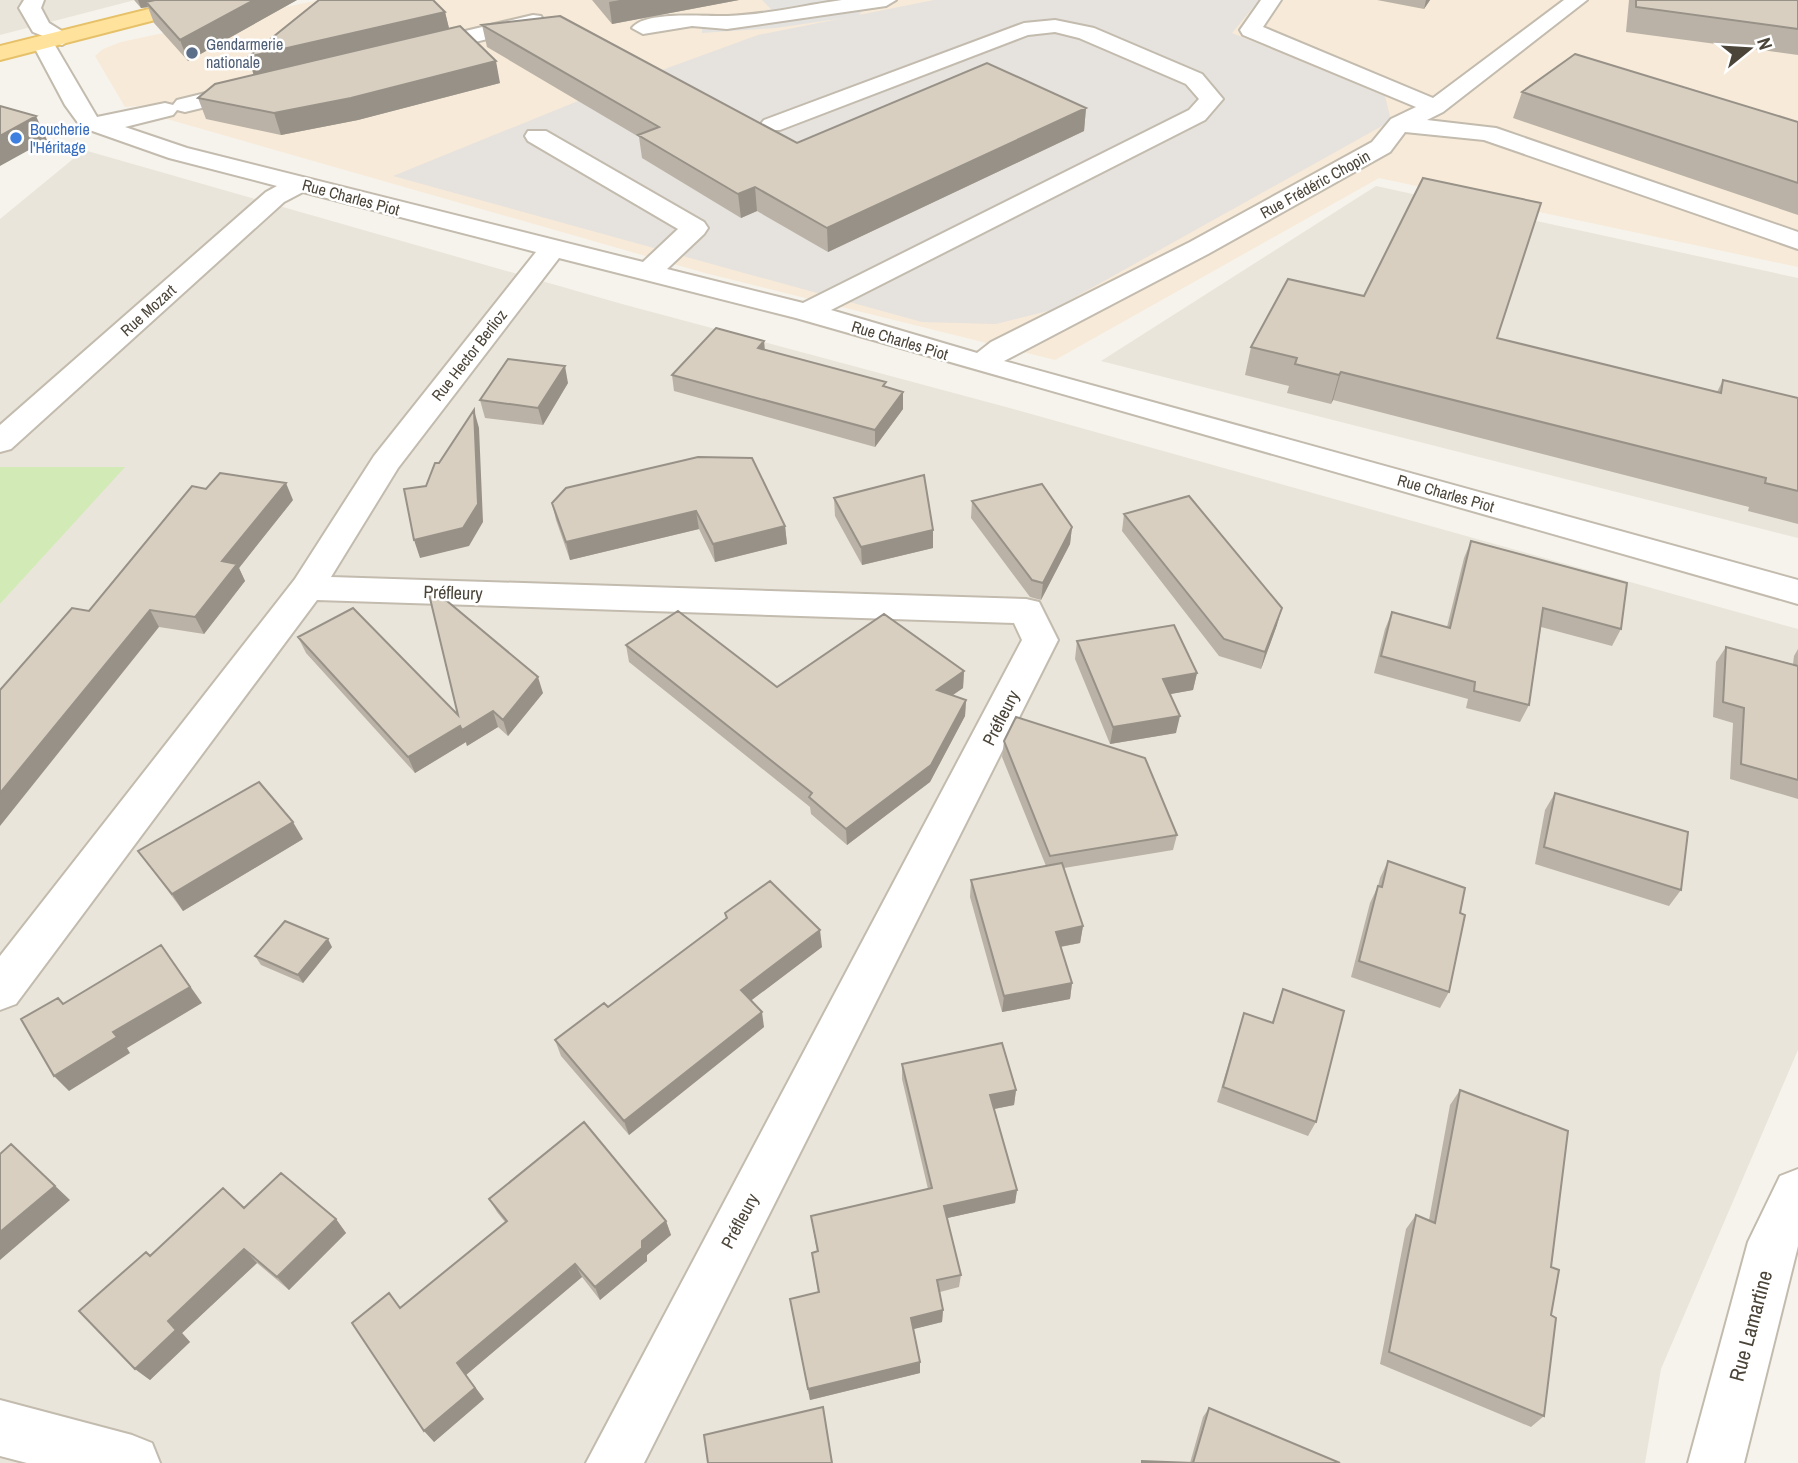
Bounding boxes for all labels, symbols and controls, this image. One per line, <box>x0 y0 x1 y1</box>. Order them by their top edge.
north arrow <box>1714 14 1784 84</box>
place label: Gendarmerie nationale <box>206 33 283 73</box>
text: N <box>1751 34 1779 53</box>
marker: Gendarmerie nationale <box>184 45 200 61</box>
place label: Boucherie l'Héritage <box>30 118 90 158</box>
marker: Boucherie l'Héritage <box>8 130 24 146</box>
street label: Rue Frédéric Chopin <box>1256 145 1374 223</box>
street label: Rue Charles Piot <box>300 173 402 221</box>
street label: Rue Mozart <box>115 279 181 341</box>
street label: Rue Hector Berlioz <box>426 304 512 405</box>
street label: Rue Charles Piot <box>849 315 951 365</box>
street label: Rue Charles Piot <box>1395 469 1497 517</box>
street label: Préfleury <box>423 579 484 606</box>
street label: Préfleury <box>976 685 1025 750</box>
street label: Préfleury <box>715 1188 765 1253</box>
street label: Rue Lamartine <box>1722 1267 1779 1385</box>

